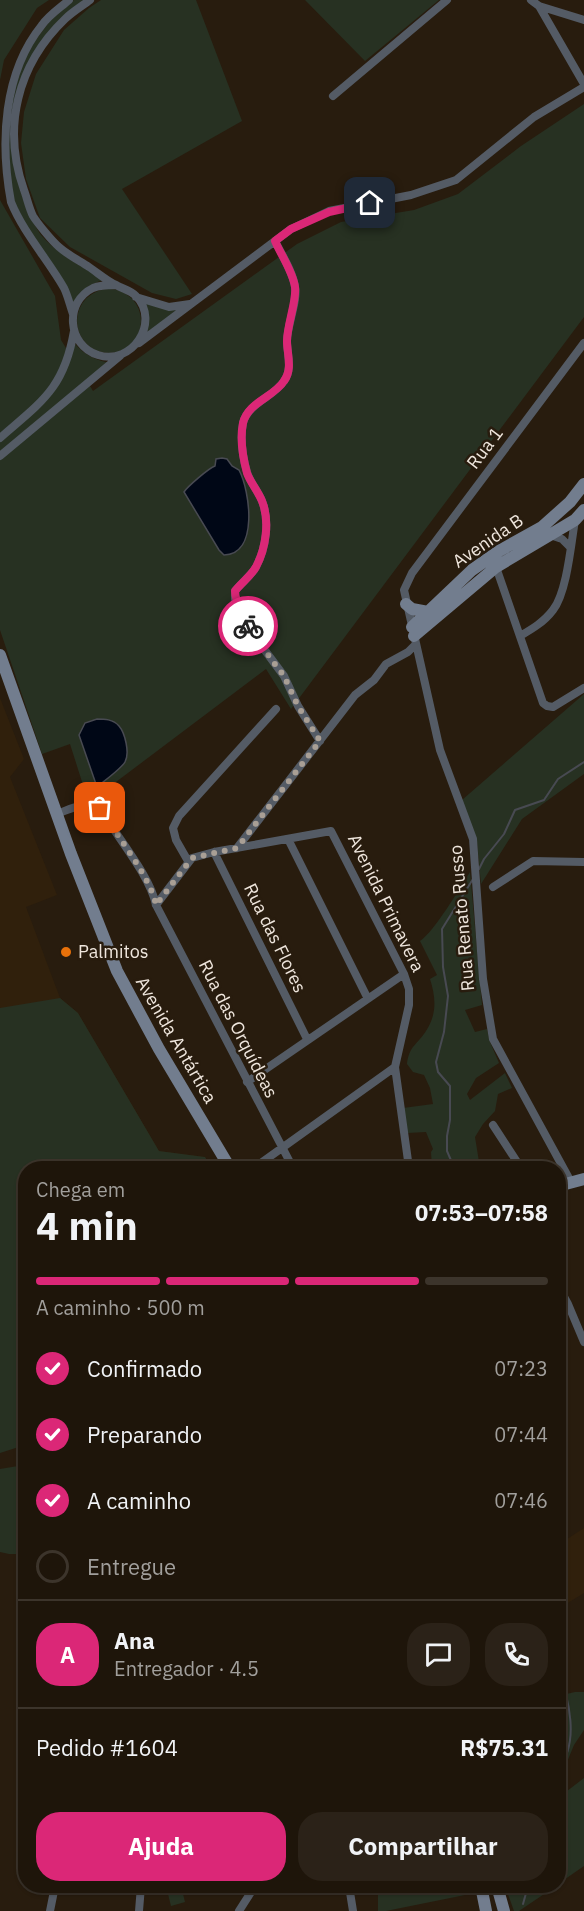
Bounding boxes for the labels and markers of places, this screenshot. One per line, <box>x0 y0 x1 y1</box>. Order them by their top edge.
pin <box>344 177 395 228</box>
pin <box>74 782 125 833</box>
place label: Palmitos <box>78 940 149 963</box>
marker: Palmitos <box>59 945 73 959</box>

